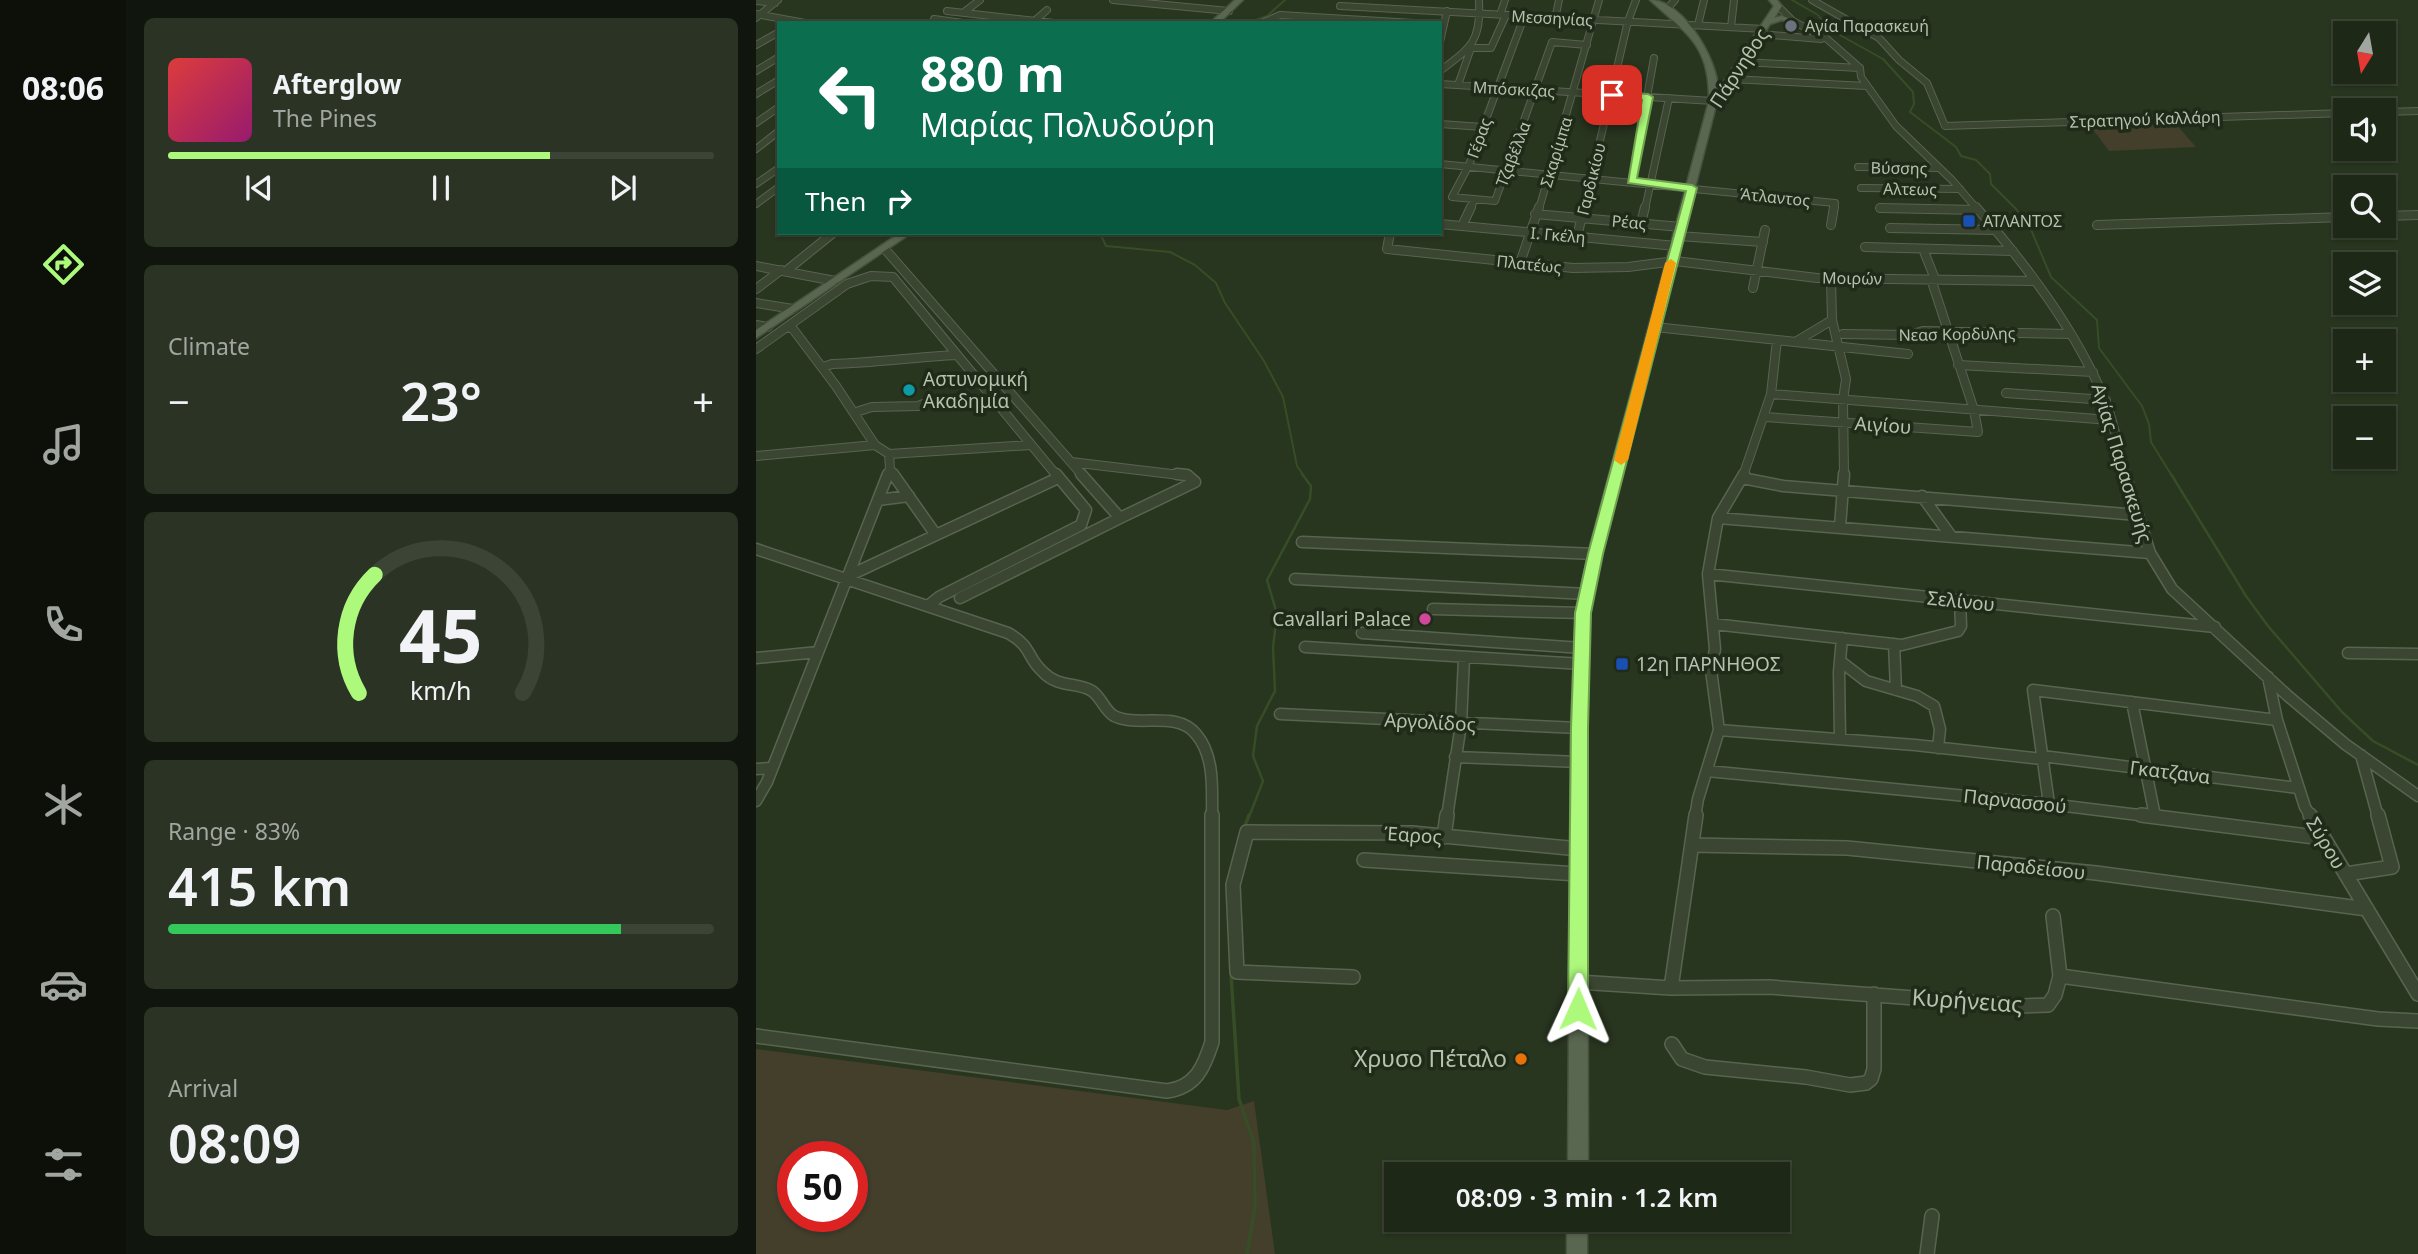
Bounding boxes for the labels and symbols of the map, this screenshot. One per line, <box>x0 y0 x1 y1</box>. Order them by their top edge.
street label: Μεσσηνίας <box>1511 5 1594 31</box>
place label: Αγία Παρασκευή <box>1805 15 1929 37</box>
marker: Αγία Παρασκευή <box>1783 18 1799 34</box>
north arrow <box>2333 21 2396 84</box>
street label: Πάρνηθος <box>1704 23 1774 113</box>
pin <box>1582 65 1642 125</box>
street label: Μπόσκιζας <box>1472 76 1556 102</box>
street label: Στρατηγού Καλλάρη <box>2069 105 2221 133</box>
street label: Σκαρίμπα <box>1535 114 1577 190</box>
street label: Γέρας <box>1462 115 1497 161</box>
street label: Τζαβέλλα <box>1490 118 1536 190</box>
street label: Γαρδικίου <box>1571 140 1611 218</box>
street label: Βύσσης <box>1870 157 1928 179</box>
street label: Αλτεως <box>1883 178 1937 200</box>
street label: Άτλαντος <box>1739 182 1811 212</box>
street label: Ρέας <box>1611 210 1647 234</box>
place label: ΑΤΛΑΝΤΟΣ <box>1983 210 2062 232</box>
marker: ΑΤΛΑΝΤΟΣ <box>1961 213 1977 229</box>
street label: Ι. Γκέλη <box>1530 222 1586 248</box>
street label: Πλατέως <box>1495 250 1563 278</box>
street label: Μοιρών <box>1822 266 1882 290</box>
street label: Νεασ Κορδυλης <box>1898 322 2016 346</box>
place label: Αστυνομική Ακαδημία <box>923 366 1028 414</box>
street label: Αγίας Παρασκευής <box>2085 380 2159 546</box>
marker: Αστυνομική Ακαδημία <box>901 382 917 398</box>
street label: Αιγίου <box>1854 410 1912 440</box>
street label: Σελίνου <box>1926 585 1996 617</box>
place label: Cavallari Palace <box>1272 606 1411 632</box>
marker: Cavallari Palace <box>1417 611 1433 627</box>
place label: 12η ΠΑΡΝΗΘΟΣ <box>1636 651 1781 677</box>
marker: 12η ΠΑΡΝΗΘΟΣ <box>1614 656 1630 672</box>
street label: Αργολίδος <box>1384 707 1476 737</box>
street label: Γκατζανα <box>2128 754 2212 790</box>
street label: Παρνασσού <box>1962 783 2068 819</box>
street label: Σύρου <box>2300 812 2352 874</box>
street label: Έαρος <box>1383 820 1443 850</box>
street label: Παραδείσου <box>1975 848 2087 886</box>
position arrow <box>1541 972 1615 1046</box>
street label: Κυρήνειας <box>1911 980 2023 1020</box>
place label: Χρυσο Πέταλο <box>1354 1042 1507 1074</box>
marker: Χρυσο Πέταλο <box>1513 1051 1529 1067</box>
speed limit sign: 50 <box>777 1141 868 1232</box>

